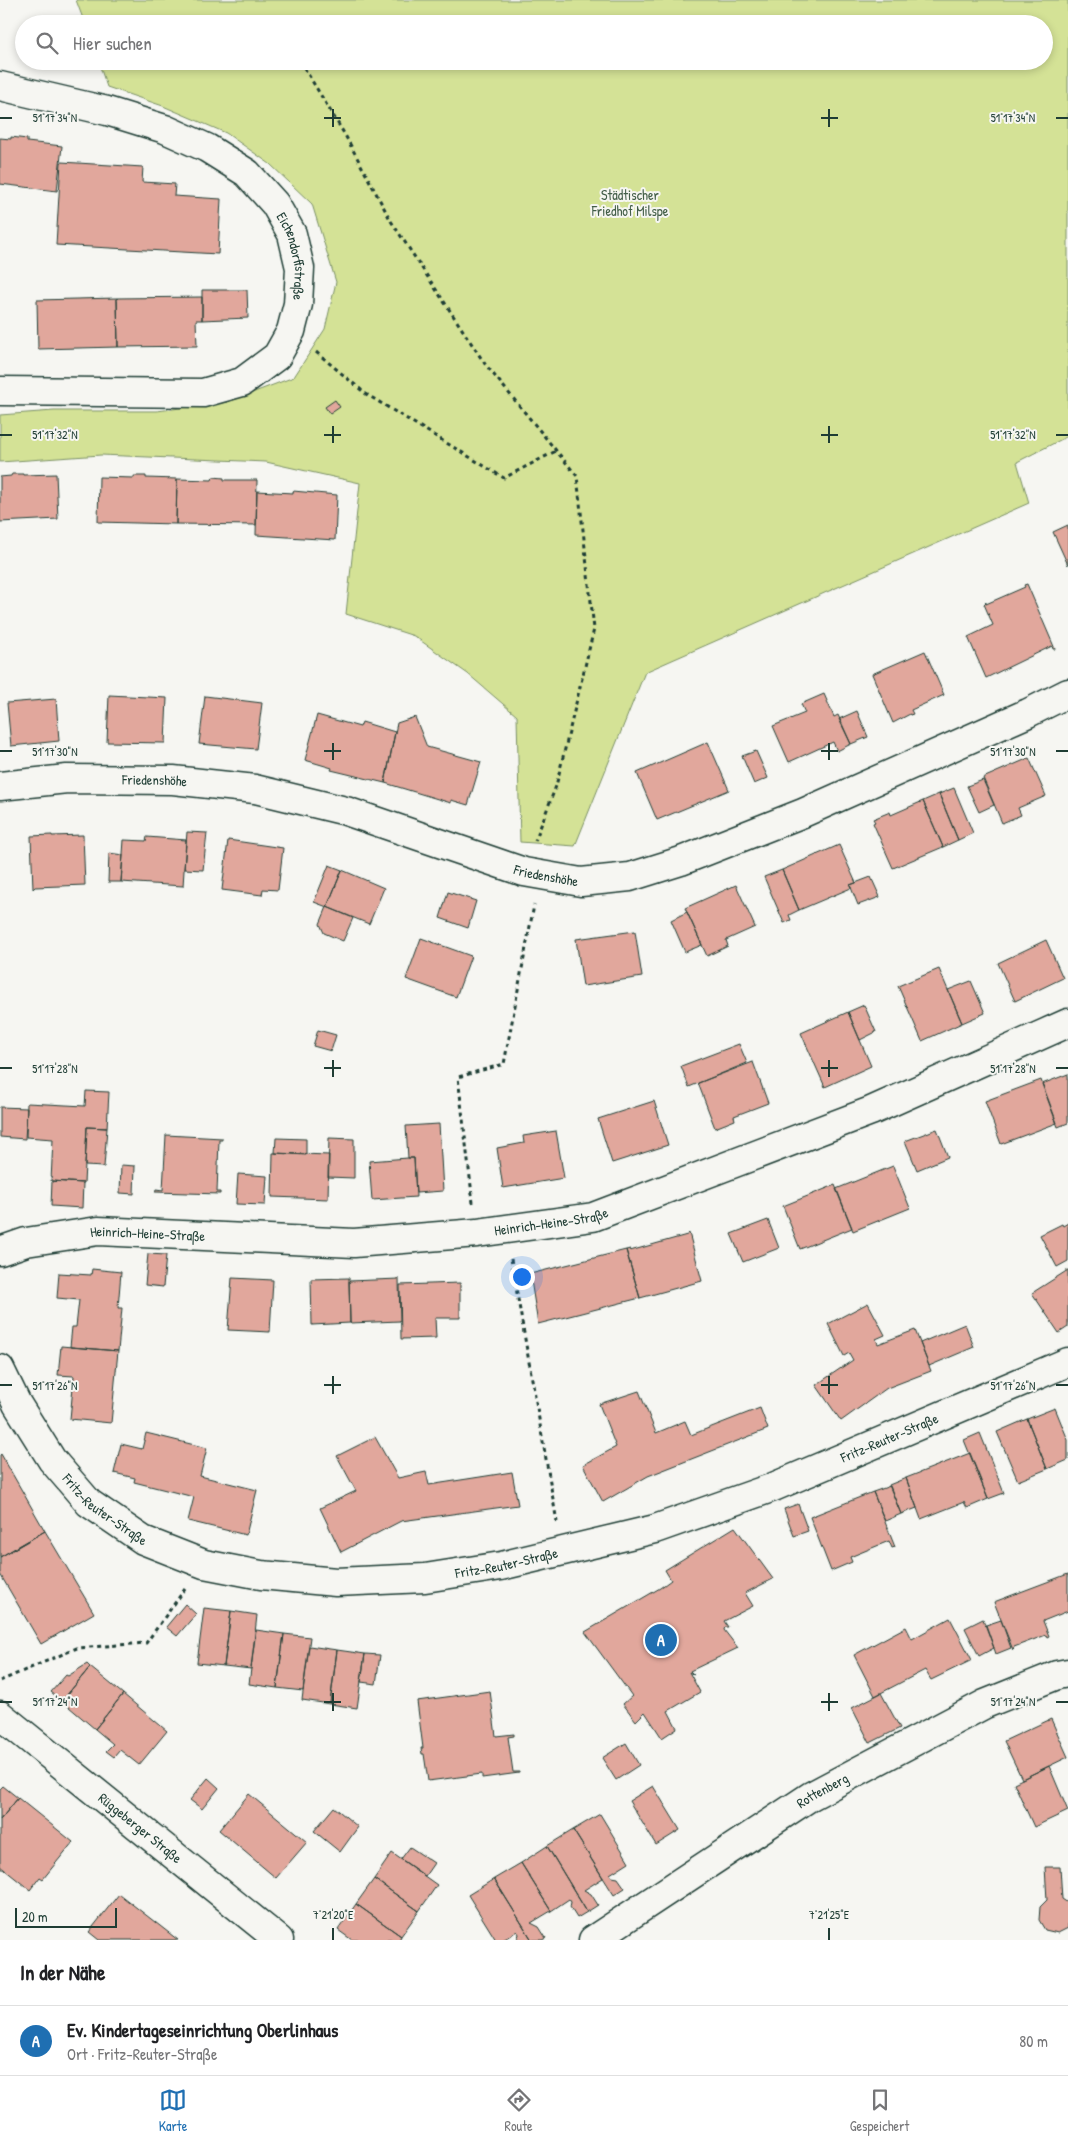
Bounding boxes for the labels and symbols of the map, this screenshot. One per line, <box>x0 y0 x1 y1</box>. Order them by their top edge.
text: 51°17'34"N <box>33 109 77 126</box>
text: 51°17'34"N <box>991 109 1035 126</box>
park label: Städtischer Friedhof Milspe <box>591 185 669 221</box>
street label: Eichendorffstraße <box>273 209 310 301</box>
text: 51°17'32"N <box>32 426 78 443</box>
text: 51°17'32"N <box>990 426 1036 443</box>
text: 51°17'30"N <box>32 743 78 760</box>
text: 51°17'30"N <box>990 743 1036 760</box>
street label: Friedenshöhe <box>121 770 189 791</box>
street label: Friedenshöhe <box>510 859 580 890</box>
text: 51°17'28"N <box>32 1060 78 1077</box>
text: 51°17'28"N <box>990 1060 1036 1077</box>
street label: Heinrich-Heine-Straße <box>493 1202 611 1240</box>
street label: Heinrich-Heine-Straße <box>89 1221 206 1246</box>
your location <box>509 1264 535 1290</box>
text: 51°17'26"N <box>33 1377 77 1394</box>
text: 51°17'26"N <box>991 1377 1035 1394</box>
street label: Fritz-Reuter-Straße <box>836 1408 941 1467</box>
street label: Fritz-Reuter-Straße <box>58 1469 150 1550</box>
street label: Fritz-Reuter-Straße <box>453 1543 560 1582</box>
pin: A <box>645 1621 677 1659</box>
text: 51°17'24"N <box>33 1693 77 1710</box>
text: 51°17'24"N <box>991 1693 1035 1710</box>
street label: Rottenberg <box>793 1768 852 1812</box>
street label: Rüggeberger Straße <box>95 1788 187 1867</box>
scale bar <box>15 1905 118 1928</box>
text: 7°21'20"E <box>313 1906 354 1923</box>
text: 7°21'25"E <box>809 1906 850 1923</box>

